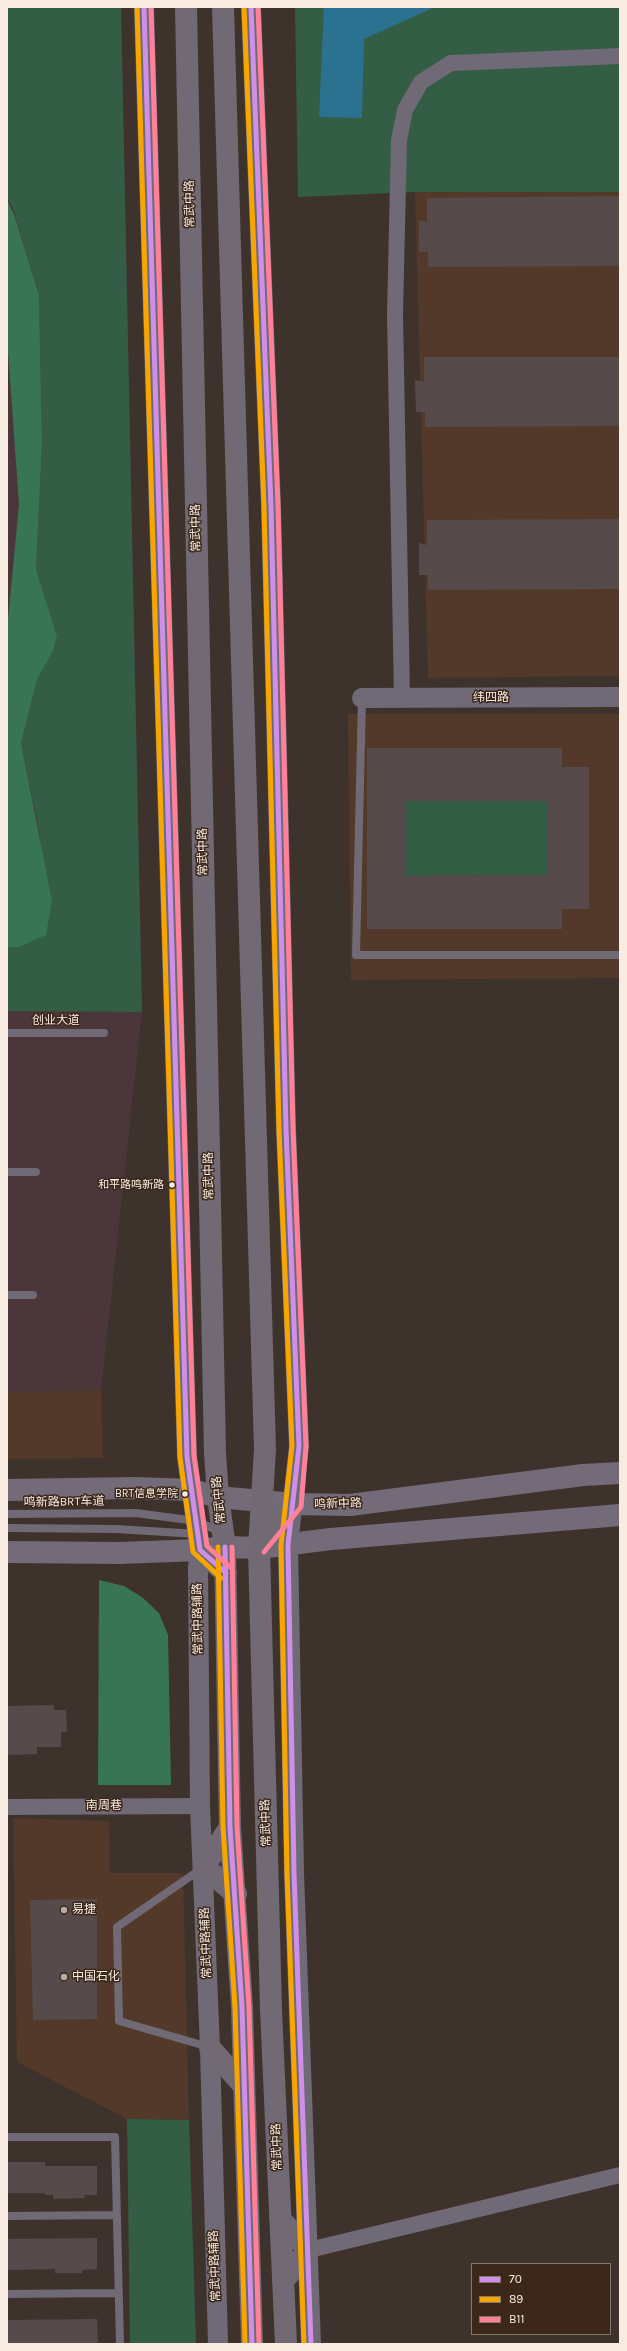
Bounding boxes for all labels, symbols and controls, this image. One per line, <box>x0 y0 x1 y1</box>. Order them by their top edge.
street label: 常武中路 <box>182 180 198 228</box>
street label: 常武中路 <box>188 504 204 552</box>
street label: 纬四路 <box>473 691 509 705</box>
street label: 常武中路 <box>195 828 211 876</box>
street label: 创业大道 <box>32 1014 80 1028</box>
street label: 常武中路 <box>201 1152 217 1200</box>
place label: 和平路鸣新路 <box>98 1178 164 1192</box>
marker: 和平路鸣新路 <box>167 1180 177 1190</box>
street label: 常武中路 <box>209 1475 229 1525</box>
place label: BRT信息学院 <box>115 1487 178 1501</box>
marker: BRT信息学院 <box>180 1489 190 1499</box>
street label: 鸣新路BRT车道 <box>23 1494 105 1510</box>
street label: 鸣新中路 <box>314 1496 362 1512</box>
street label: 常武中路辅路 <box>190 1583 206 1655</box>
street label: 南周巷 <box>86 1799 122 1813</box>
street label: 常武中路 <box>258 1799 274 1847</box>
place label: 易捷 <box>72 1903 96 1917</box>
marker: 易捷 <box>59 1905 69 1915</box>
street label: 常武中路辅路 <box>198 1907 214 1979</box>
place label: 中国石化 <box>72 1970 120 1984</box>
marker: 中国石化 <box>59 1972 69 1982</box>
street label: 常武中路 <box>269 2123 285 2171</box>
street label: 常武中路辅路 <box>207 2230 223 2302</box>
legend <box>471 2263 611 2335</box>
text: 70 <box>509 2272 522 2286</box>
text: 89 <box>509 2292 523 2306</box>
text: B11 <box>509 2312 524 2326</box>

